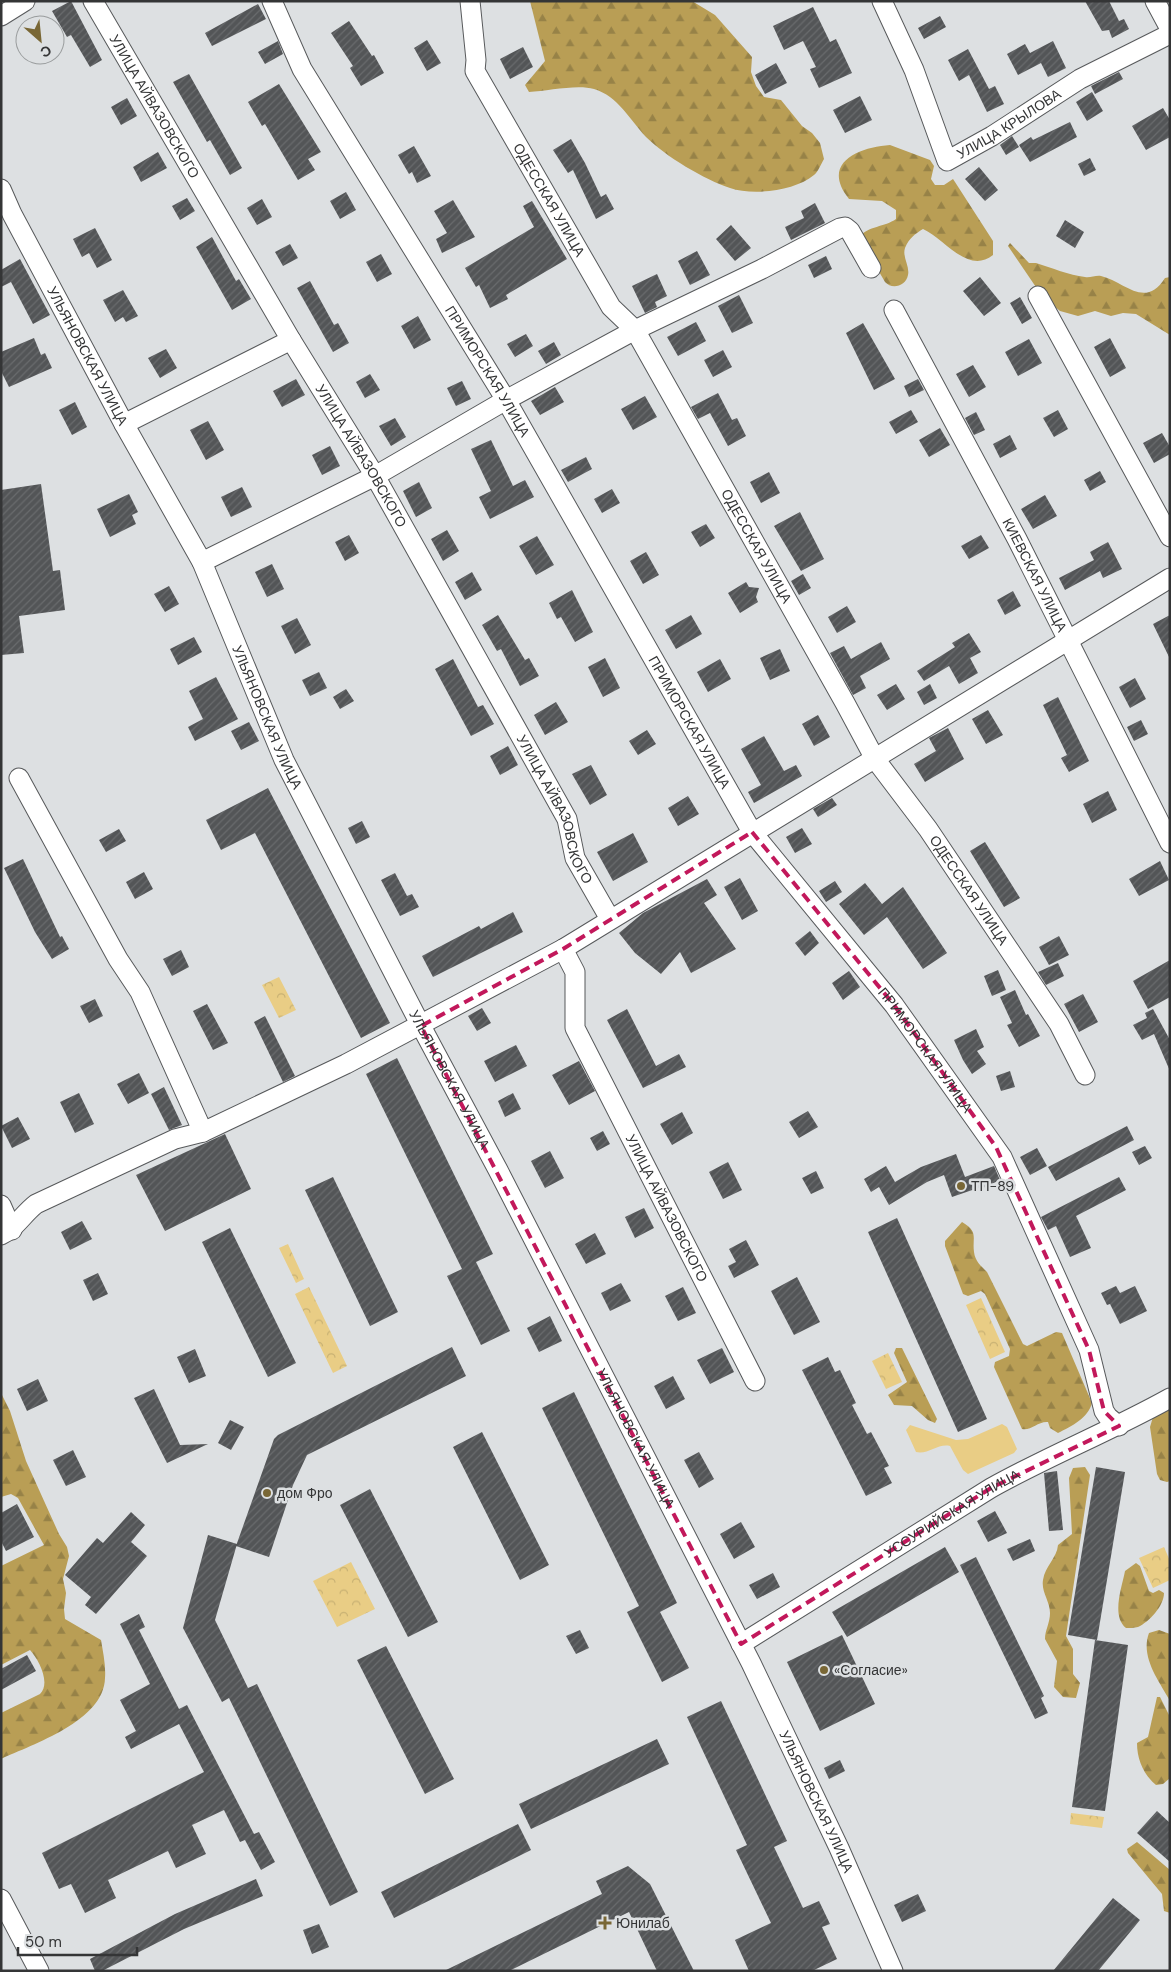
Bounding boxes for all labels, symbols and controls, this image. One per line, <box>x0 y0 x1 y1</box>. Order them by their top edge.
north arrow <box>15 15 65 65</box>
street label: УЛИЦА АЙВАЗОВСКОГО <box>106 31 204 182</box>
text: С <box>37 41 54 62</box>
street label: УЛИЦА КРЫЛОВА <box>954 84 1065 163</box>
street label: ОДЕССКАЯ УЛИЦА <box>509 140 589 260</box>
street label: УЛЬЯНОВСКАЯ УЛИЦА <box>43 283 132 429</box>
street label: ПРИМОРСКАЯ УЛИЦА <box>441 302 534 441</box>
street label: УЛИЦА АЙВАЗОВСКОГО <box>312 381 411 530</box>
street label: ОДЕССКАЯ УЛИЦА <box>717 486 796 607</box>
street label: КИЕВСКАЯ УЛИЦА <box>998 515 1072 635</box>
street label: УЛЬЯНОВСКАЯ УЛИЦА <box>228 642 307 793</box>
street label: ПРИМОРСКАЯ УЛИЦА <box>645 653 735 793</box>
street label: УЛИЦА АЙВАЗОВСКОГО <box>513 732 597 887</box>
street label: ОДЕССКАЯ УЛИЦА <box>926 832 1013 949</box>
street label: ПРИМОРСКАЯ УЛИЦА <box>874 984 977 1117</box>
street label: УЛЬЯНОВСКАЯ УЛИЦА <box>405 1007 494 1153</box>
street label: УЛИЦА АЙВАЗОВСКОГО <box>622 1131 712 1285</box>
place label: ТП-89 <box>971 1177 1014 1195</box>
marker: ТП-89 <box>955 1180 967 1192</box>
street label: УЛЬЯНОВСКАЯ УЛИЦА <box>592 1365 679 1512</box>
street label: УССУРИЙСКАЯ УЛИЦА <box>880 1465 1023 1562</box>
place label: дом Фро <box>277 1484 333 1502</box>
marker: дом Фро <box>261 1487 273 1499</box>
place label: «Согласие» <box>834 1661 908 1679</box>
marker: «Согласие» <box>818 1664 830 1676</box>
street label: УЛЬЯНОВСКАЯ УЛИЦА <box>775 1727 858 1876</box>
place label: Юнилаб <box>616 1914 670 1932</box>
marker: Юнилаб <box>598 1916 612 1930</box>
scale bar <box>18 1924 136 1956</box>
text: 50 m <box>25 1932 62 1952</box>

